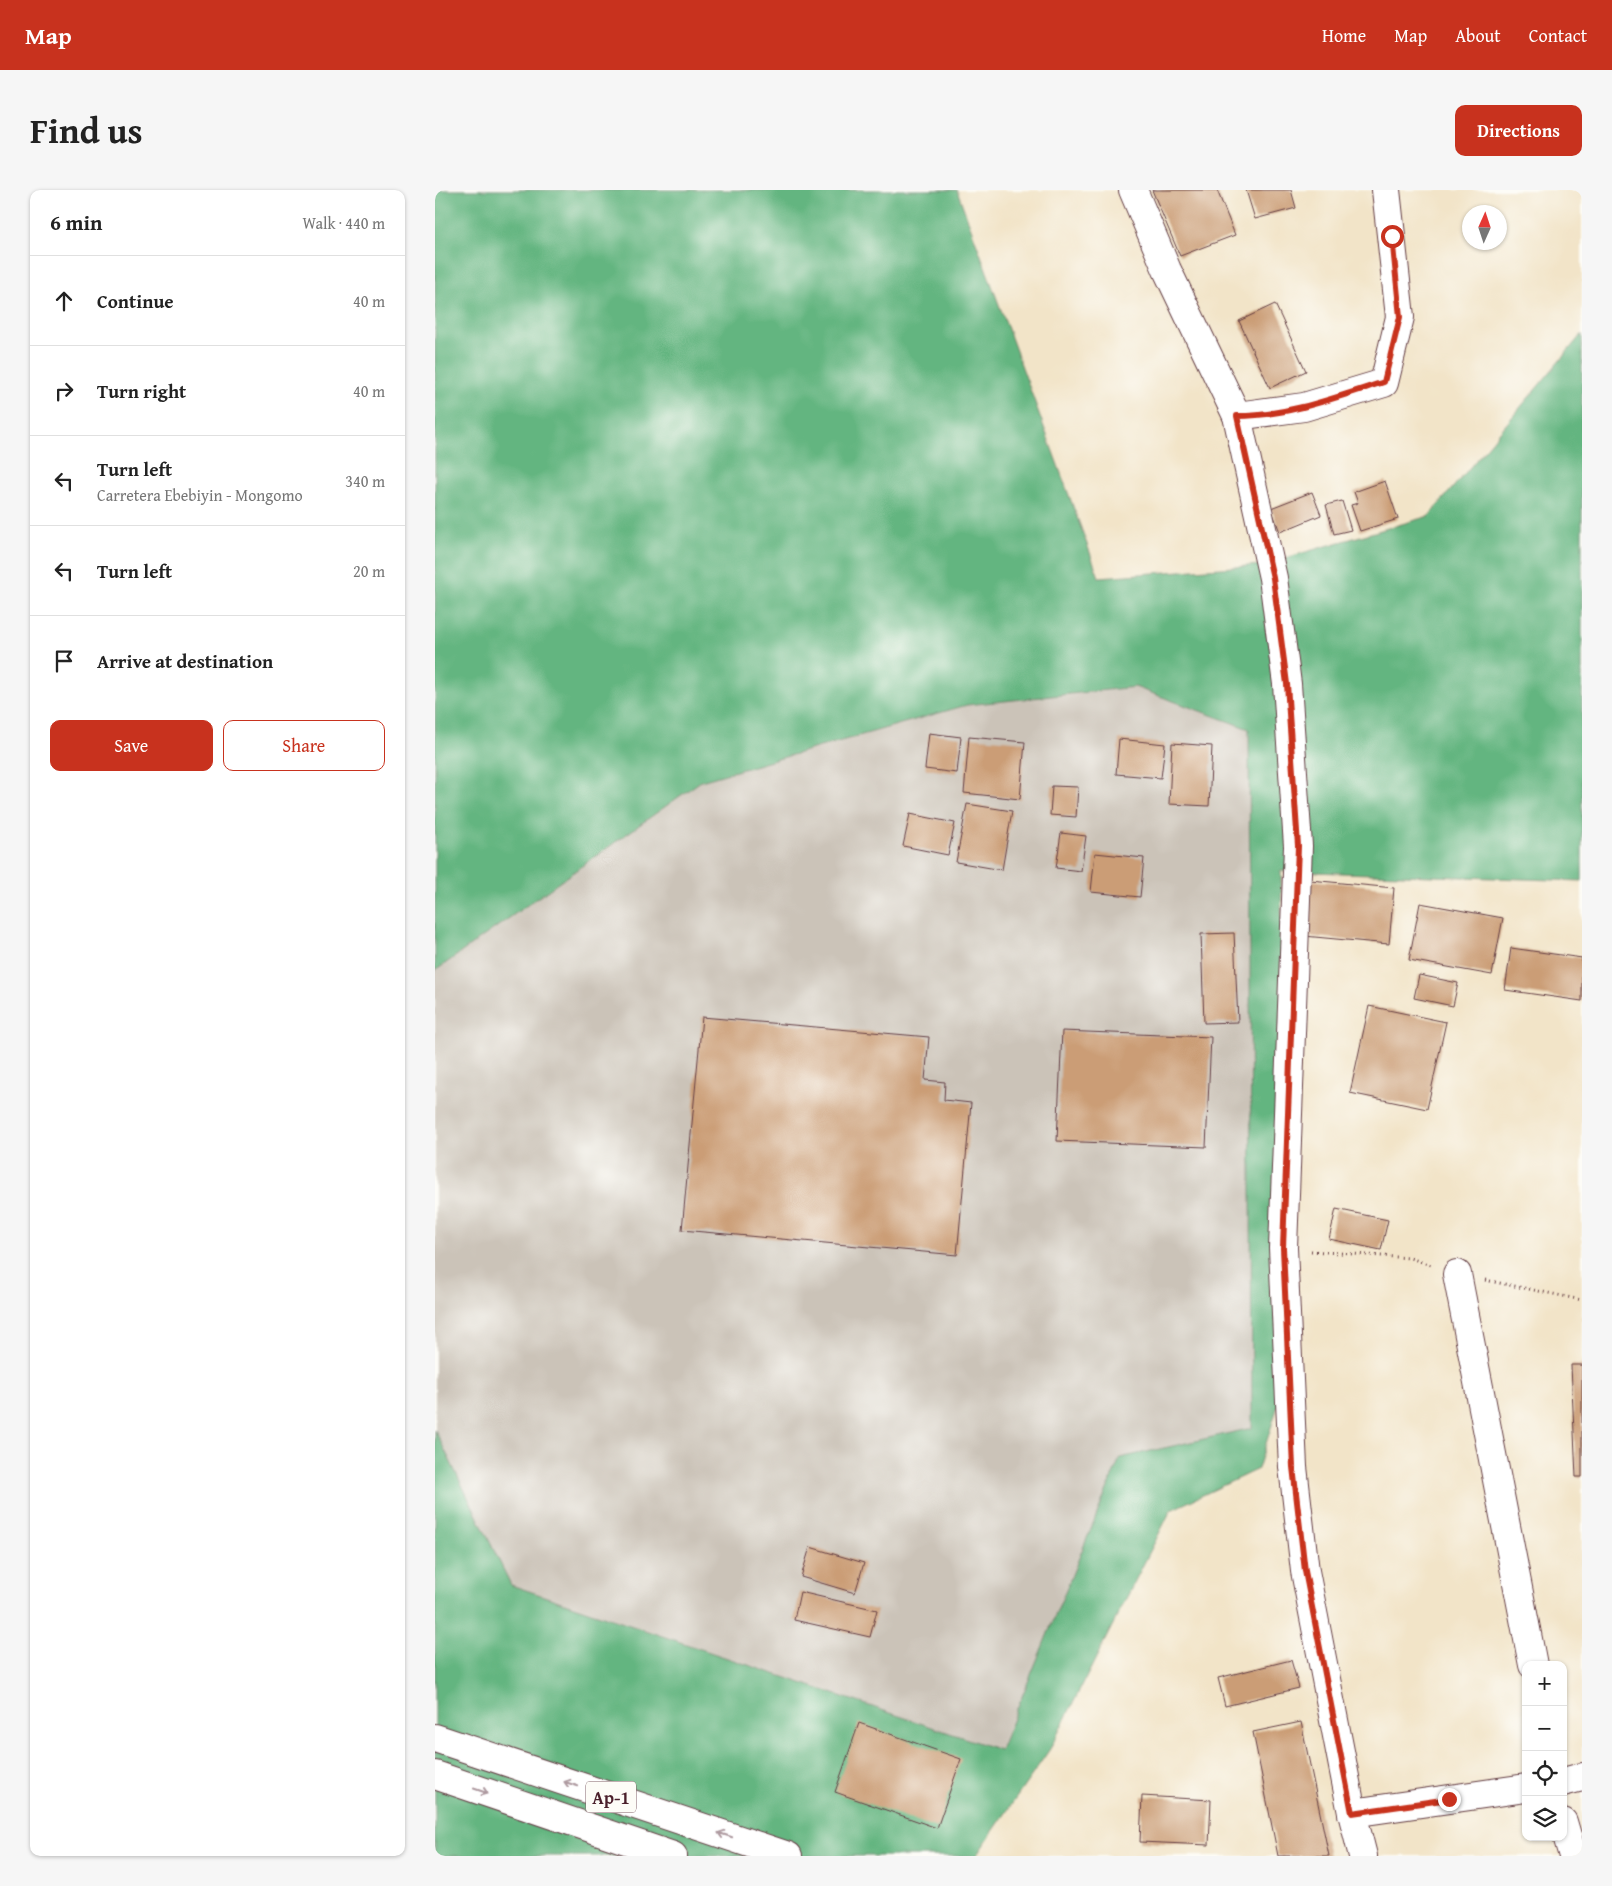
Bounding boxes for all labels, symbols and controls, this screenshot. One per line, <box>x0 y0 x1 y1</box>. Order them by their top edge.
text: Map <box>25 18 72 53</box>
text: Home <box>1322 22 1366 49</box>
text: Map <box>1394 22 1427 49</box>
text: About <box>1455 22 1501 49</box>
text: Contact <box>1529 22 1587 49</box>
text: Find us <box>30 105 143 156</box>
button: Directions <box>1455 105 1582 156</box>
north arrow <box>1462 205 1507 250</box>
text: 6 min <box>50 207 102 238</box>
text: Walk · 440 m <box>302 211 385 235</box>
route start <box>1381 225 1404 248</box>
icon: ahead <box>50 287 78 315</box>
text: Continue <box>97 287 174 315</box>
text: 40 m <box>353 289 385 313</box>
icon: right <box>50 377 78 405</box>
text: Turn right <box>97 377 186 405</box>
text: 40 m <box>353 379 385 403</box>
text: Turn left <box>97 455 172 483</box>
icon: left <box>50 467 78 495</box>
text: 340 m <box>345 469 385 493</box>
text: Carretera Ebebiyin - Mongomo <box>97 483 303 507</box>
icon: left <box>50 557 78 585</box>
text: Turn left <box>97 557 172 585</box>
text: 20 m <box>353 559 385 583</box>
icon: arrive <box>50 647 78 675</box>
text: Arrive at destination <box>97 647 273 675</box>
button: Save <box>50 720 213 771</box>
button: Share <box>223 720 385 771</box>
map controls <box>1522 1661 1567 1841</box>
button: + <box>1522 1661 1567 1706</box>
button: − <box>1522 1706 1567 1751</box>
button: locate <box>1522 1751 1567 1796</box>
one-way arrow <box>563 1778 579 1788</box>
road number: Ap-1 <box>586 1781 636 1812</box>
one-way arrow <box>473 1787 488 1796</box>
route end <box>1438 1788 1461 1811</box>
button: layers <box>1522 1796 1567 1841</box>
one-way arrow <box>718 1830 733 1839</box>

